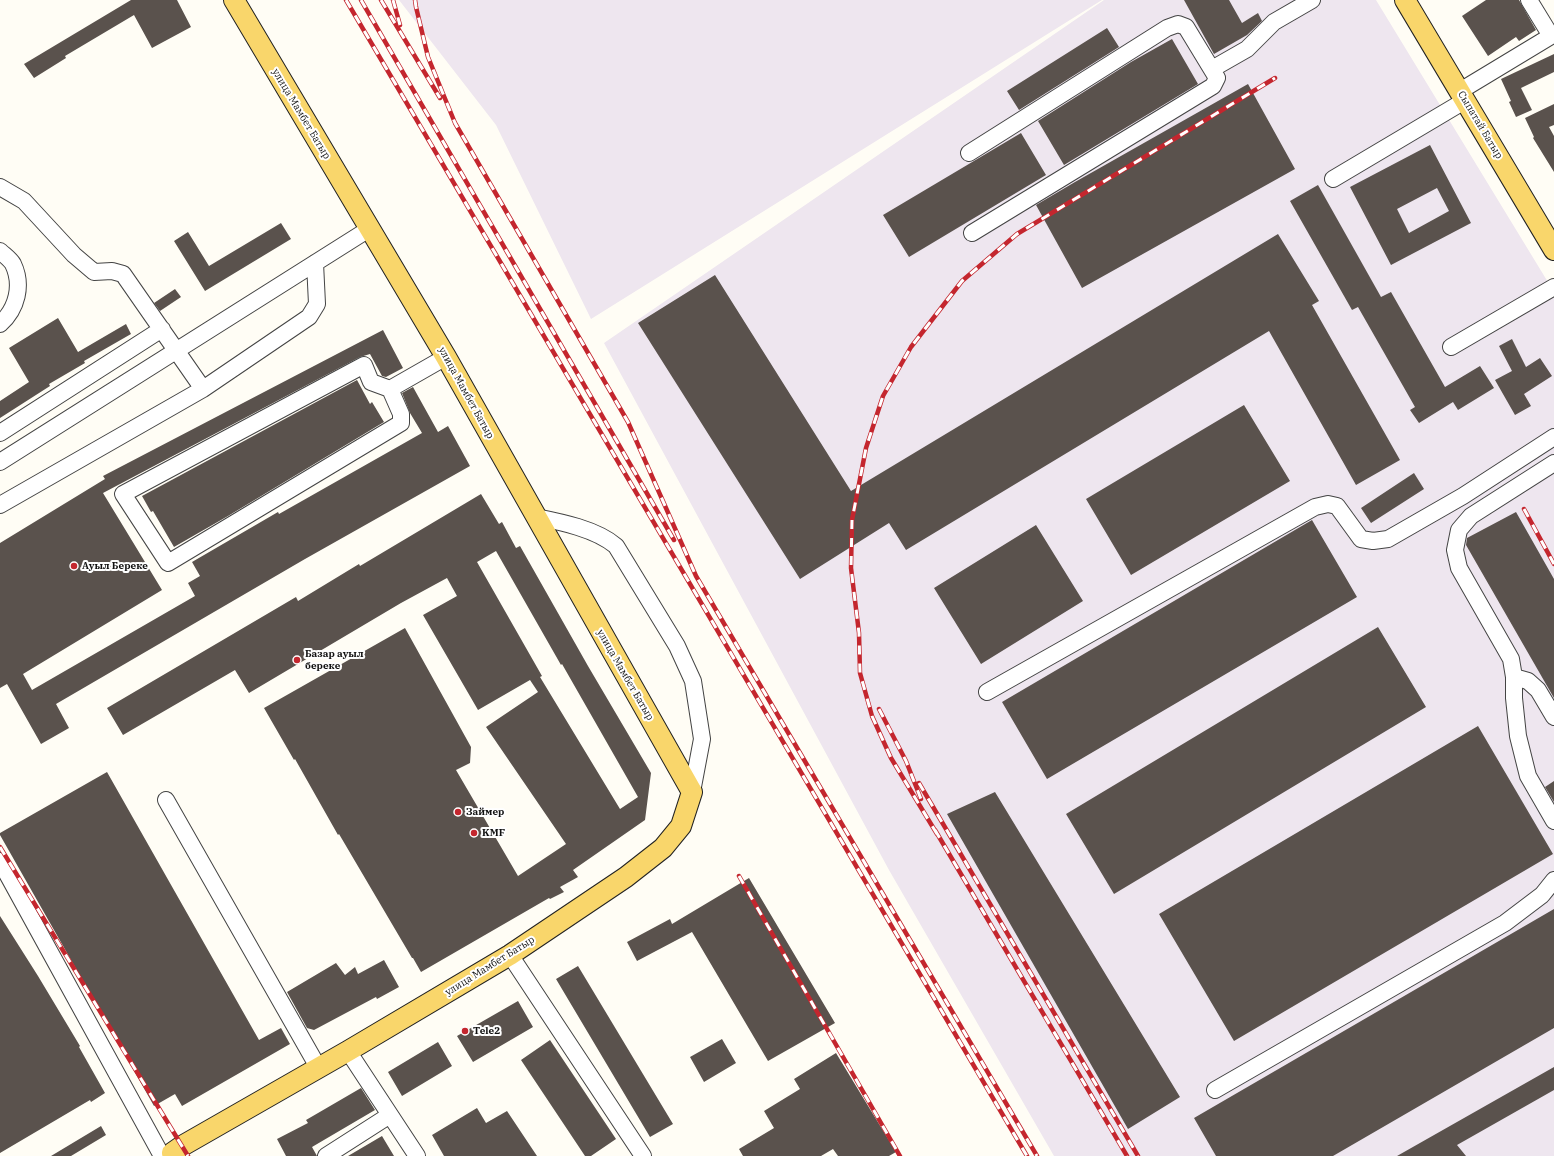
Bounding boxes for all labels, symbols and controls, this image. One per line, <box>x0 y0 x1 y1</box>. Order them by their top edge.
street label: улица Мамбет Батыр <box>269 67 333 161</box>
street label: Сыпатай Батыр <box>1455 89 1505 161</box>
street label: улица Мамбет Батыр <box>436 345 496 441</box>
place label: Ауыл Береке <box>82 560 148 572</box>
marker: Ауыл Береке <box>69 561 79 571</box>
street label: улица Мамбет Батыр <box>594 627 656 723</box>
place label: Базар ауыл береке <box>305 648 363 672</box>
marker: Базар ауыл береке <box>292 655 302 665</box>
place label: Займер <box>466 806 504 818</box>
marker: Займер <box>453 807 463 817</box>
place label: KMF <box>482 827 505 839</box>
marker: KMF <box>469 828 479 838</box>
street label: улица Мамбет Батыр <box>443 934 537 998</box>
place label: Tele2 <box>473 1025 500 1037</box>
marker: Tele2 <box>460 1026 470 1036</box>

